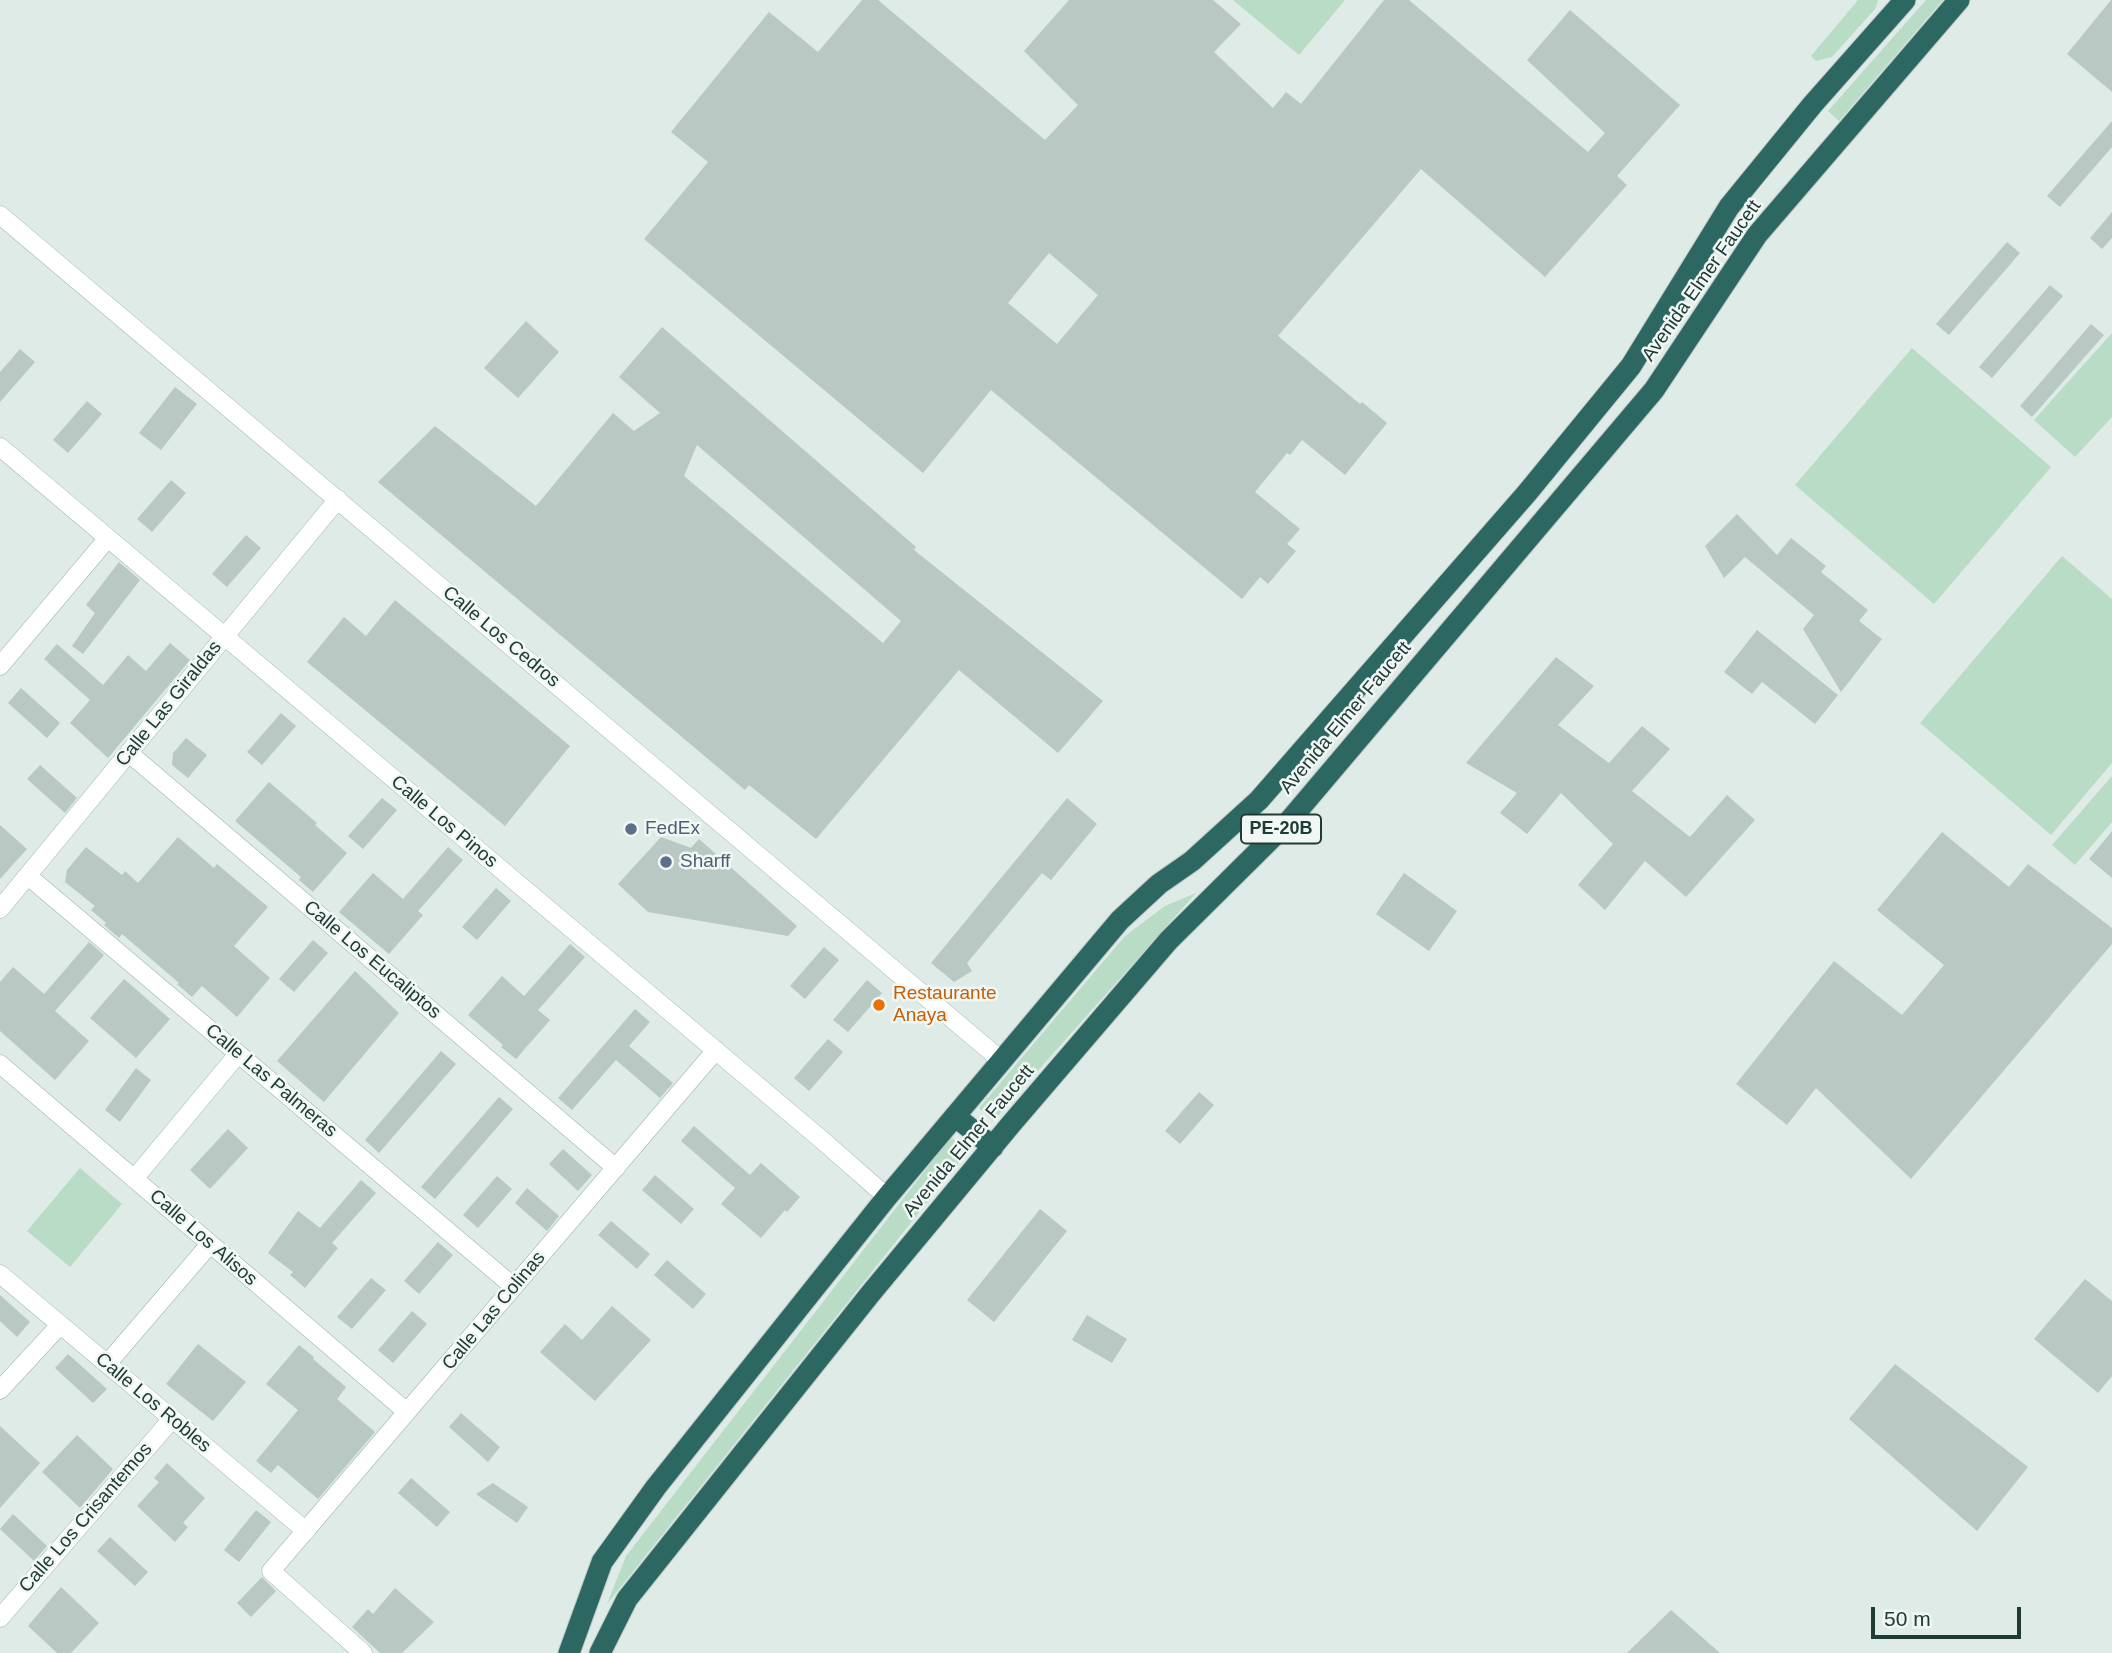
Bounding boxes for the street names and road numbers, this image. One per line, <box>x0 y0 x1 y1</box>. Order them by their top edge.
street label: Avenida Elmer Faucett <box>1638 196 1766 366</box>
street label: Calle Los Cedros <box>438 581 564 693</box>
street label: Calle Las Giraldas <box>111 637 227 771</box>
street label: Avenida Elmer Faucett <box>1276 637 1416 799</box>
street label: Calle Los Pinos <box>386 771 502 873</box>
road number: PE-20B <box>1241 814 1321 844</box>
street label: Calle Los Eucaliptos <box>299 896 445 1024</box>
street label: Calle Las Palmeras <box>201 1019 341 1143</box>
street label: Avenida Elmer Faucett <box>899 1060 1039 1222</box>
street label: Calle Los Alisos <box>145 1185 261 1291</box>
street label: Calle Las Colinas <box>438 1247 550 1375</box>
street label: Calle Los Robles <box>91 1348 215 1458</box>
street label: Calle Los Crisantemos <box>15 1438 157 1598</box>

